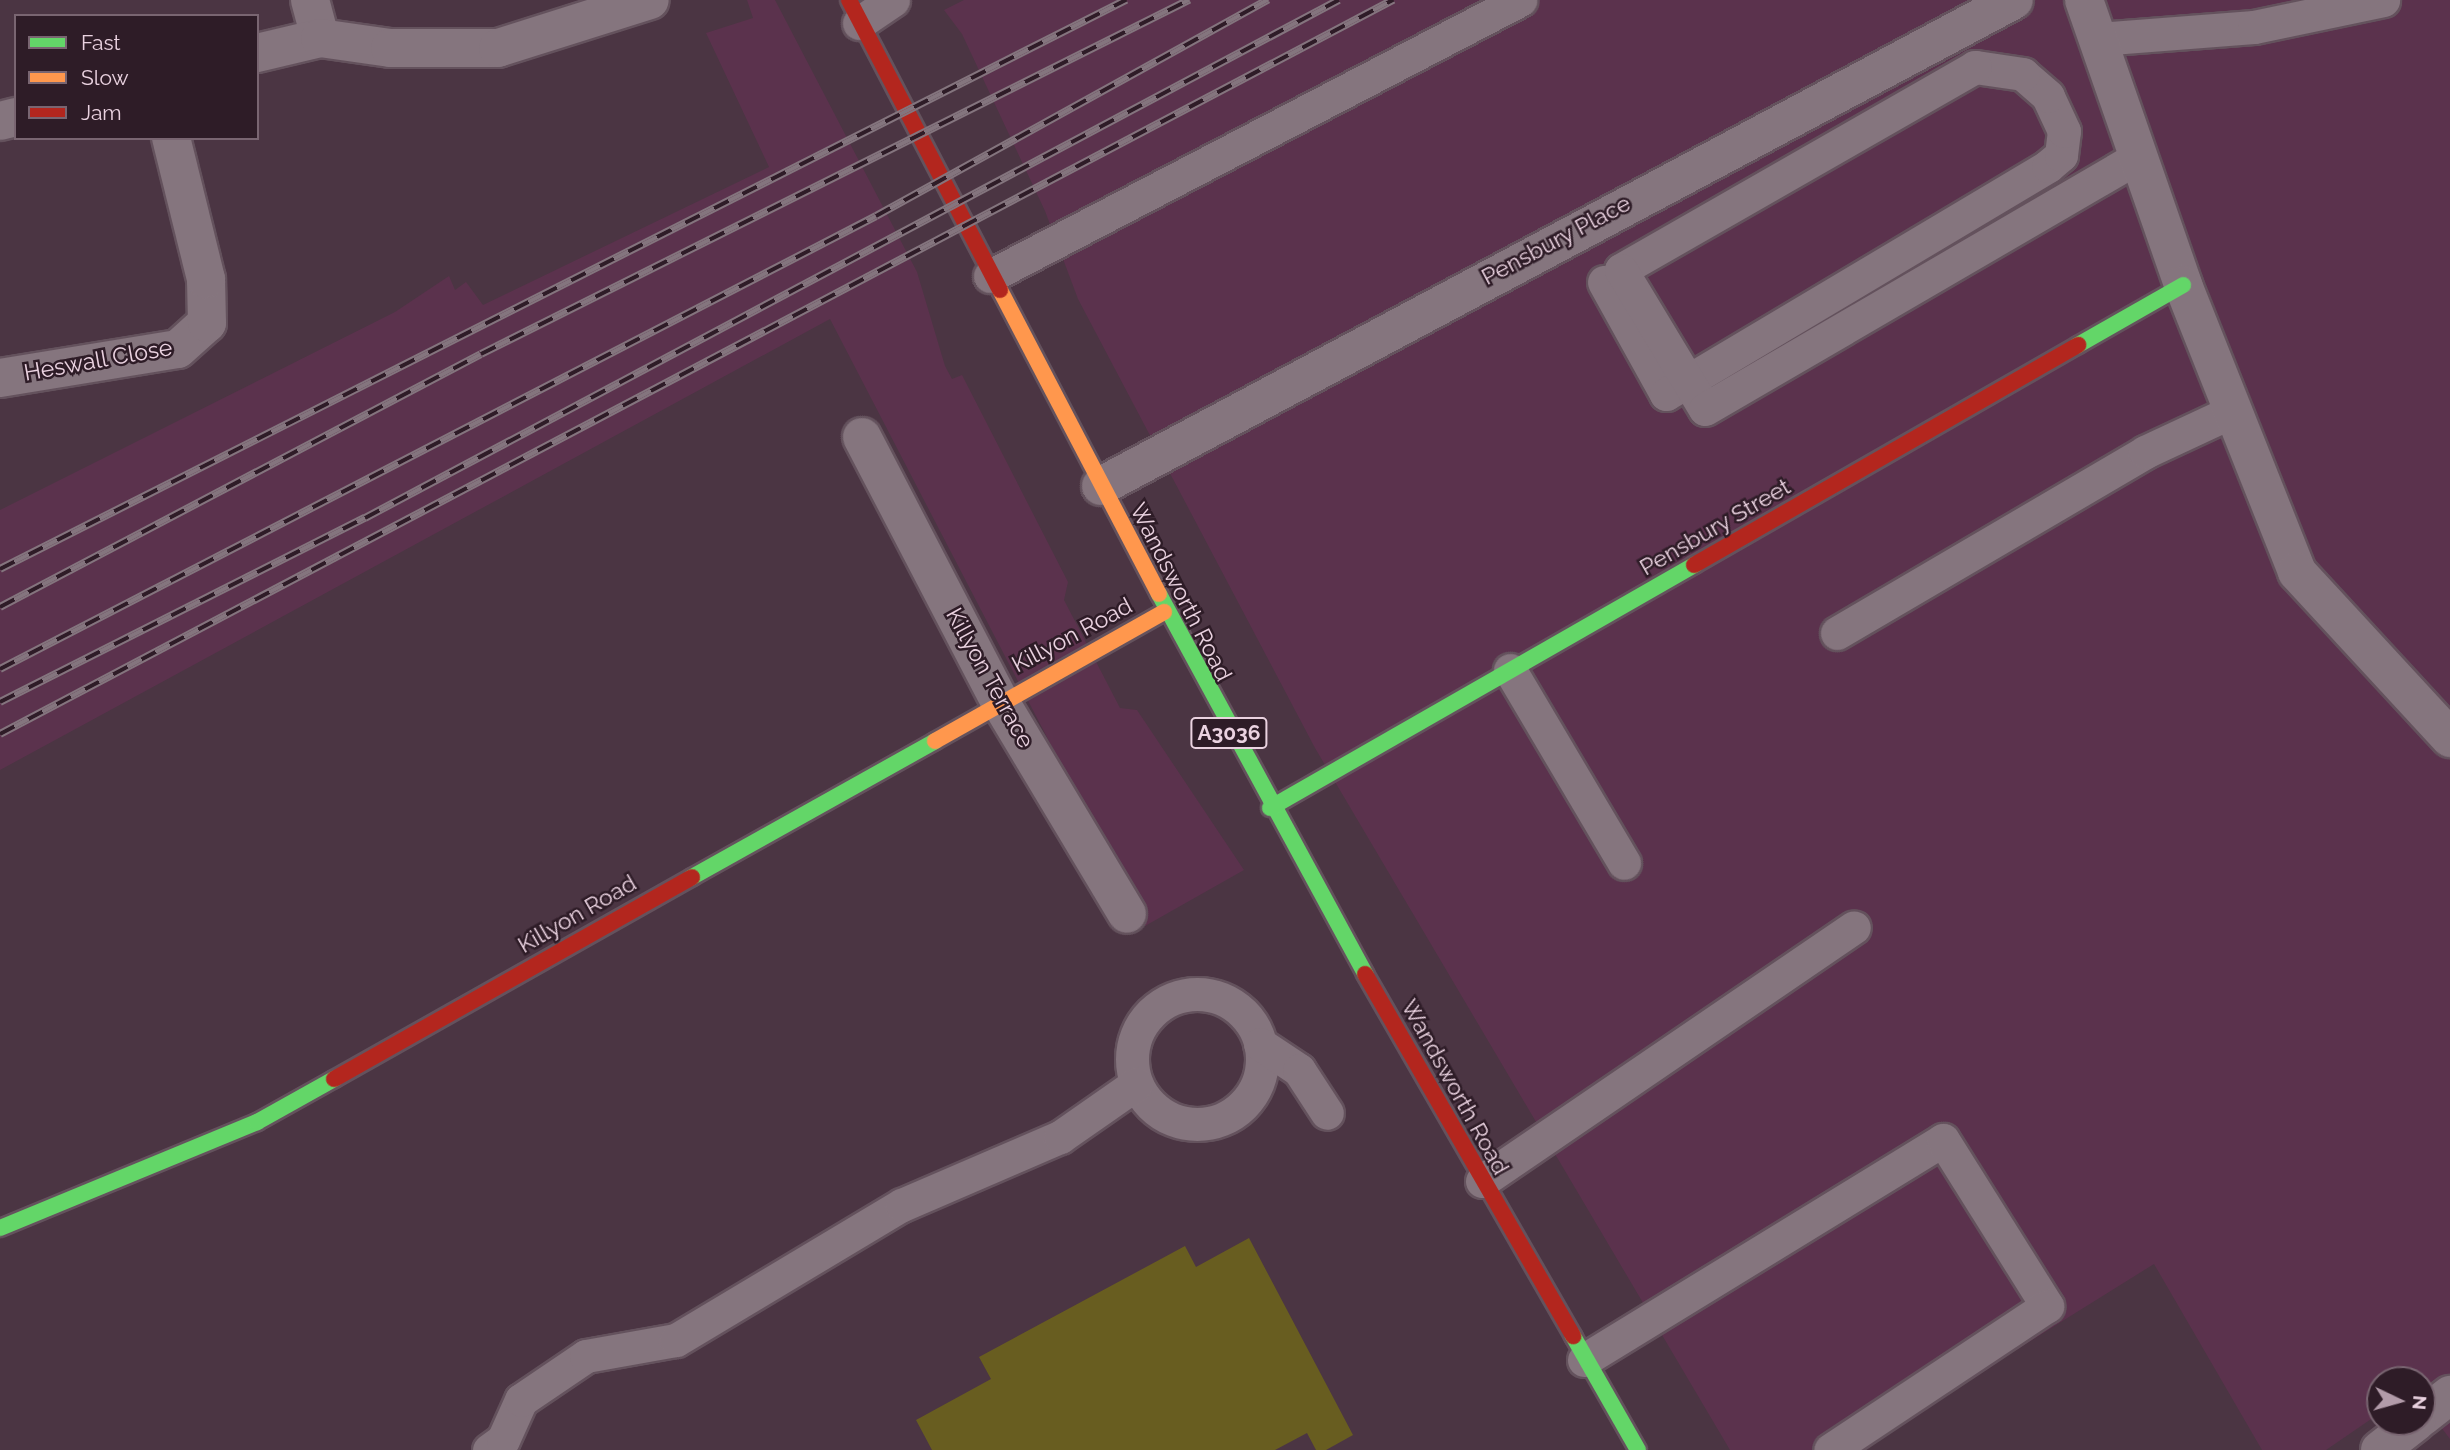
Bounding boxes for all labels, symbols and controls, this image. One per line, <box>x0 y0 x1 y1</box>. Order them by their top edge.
legend <box>14 14 259 140</box>
text: Fast <box>81 30 121 55</box>
text: Slow <box>81 65 129 90</box>
text: Jam <box>81 100 122 125</box>
street label: Pensbury Place <box>1476 189 1636 291</box>
street label: Heswall Close <box>21 333 175 387</box>
street label: Pensbury Street <box>1634 473 1796 581</box>
street label: Wandsworth Road <box>1124 498 1238 686</box>
street label: Killyon Road <box>1007 592 1137 678</box>
street label: Killyon Terrace <box>940 603 1040 753</box>
road number: A3036 <box>1189 716 1269 750</box>
street label: Killyon Road <box>513 869 641 959</box>
street label: Wandsworth Road <box>1395 995 1515 1179</box>
north arrow <box>2366 1366 2436 1436</box>
text: N <box>2408 1394 2432 1411</box>

